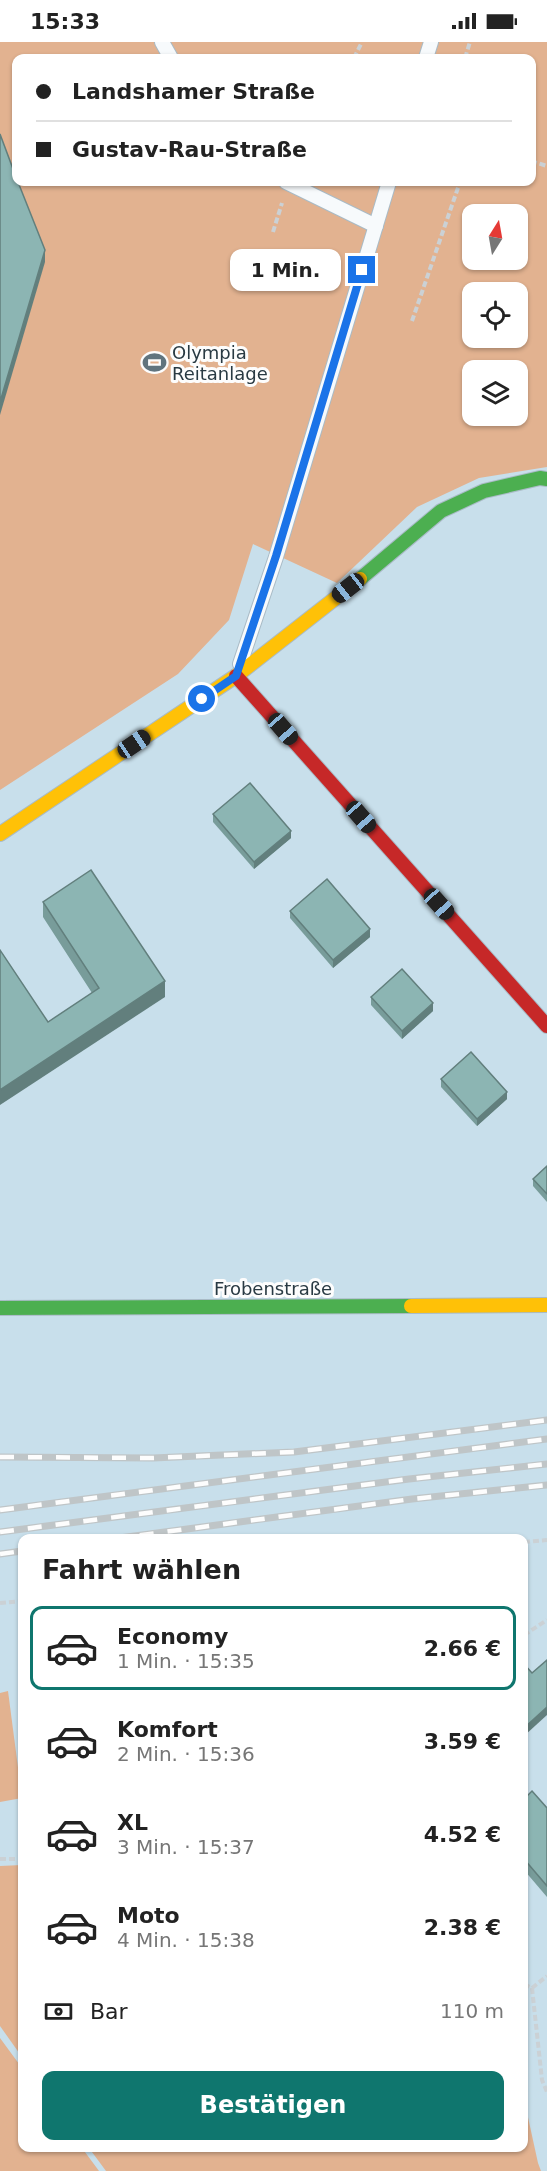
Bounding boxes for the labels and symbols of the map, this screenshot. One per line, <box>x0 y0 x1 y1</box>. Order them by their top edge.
north arrow <box>462 204 528 270</box>
callout: 1 Min. <box>230 249 341 291</box>
route end <box>348 256 375 283</box>
place label: Olympia Reitanlage <box>172 342 268 384</box>
sports icon: Olympia Reitanlage <box>141 350 167 376</box>
car <box>328 570 368 606</box>
route start <box>188 685 215 712</box>
car <box>264 710 302 748</box>
car <box>114 726 154 762</box>
car <box>342 798 380 836</box>
car <box>420 885 458 923</box>
street label: Frobenstraße <box>214 1278 332 1299</box>

